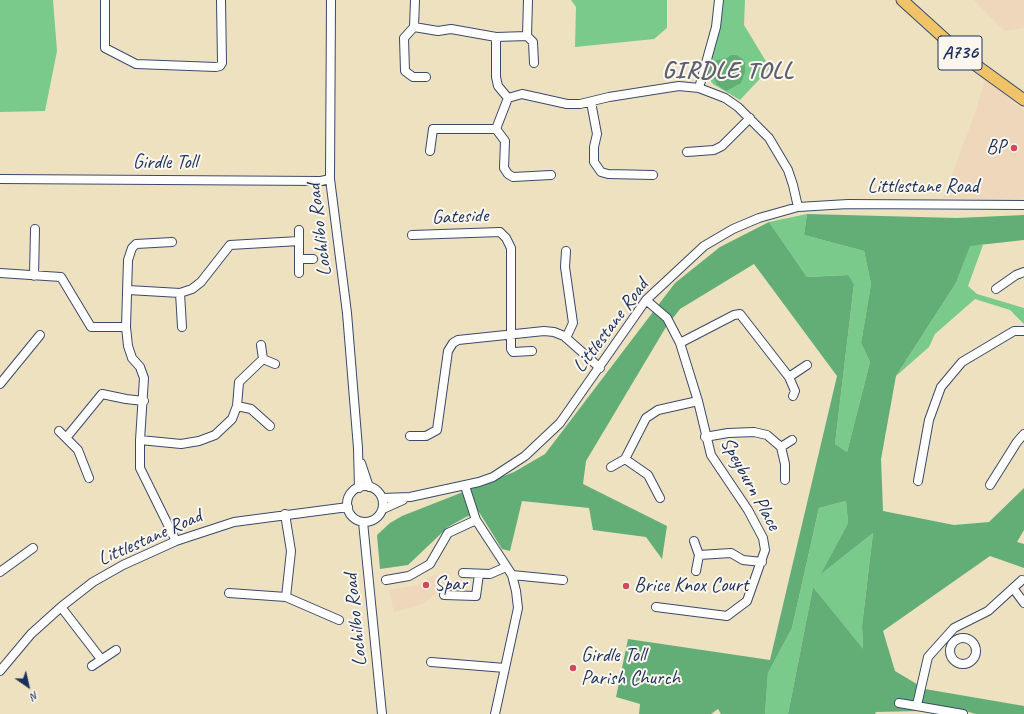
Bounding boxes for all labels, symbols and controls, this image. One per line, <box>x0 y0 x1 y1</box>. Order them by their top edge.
road number: A736 <box>938 36 982 70</box>
district label: GIRDLE TOLL <box>663 58 793 86</box>
place label: BP <box>986 136 1006 160</box>
marker: BP <box>1009 143 1019 153</box>
street label: Girdle Toll <box>133 151 197 175</box>
street label: Littlestane Road <box>867 175 979 199</box>
street label: Lochlibo Road <box>302 182 338 278</box>
street label: Gateside <box>431 204 489 230</box>
street label: Littlestane Road <box>568 274 654 378</box>
street label: Speyburn Place <box>715 433 785 535</box>
street label: Littlestane Road <box>94 504 206 572</box>
street label: Lochilbo Road <box>339 573 373 667</box>
place label: Spar <box>434 573 467 597</box>
place label: Brice Knox Court <box>634 574 748 598</box>
marker: Spar <box>421 580 431 590</box>
marker: Brice Knox Court <box>621 581 631 591</box>
place label: Girdle Toll Parish Church <box>581 644 680 691</box>
marker: Girdle Toll Parish Church <box>568 663 578 673</box>
north arrow <box>8 666 48 706</box>
text: N <box>28 688 41 704</box>

